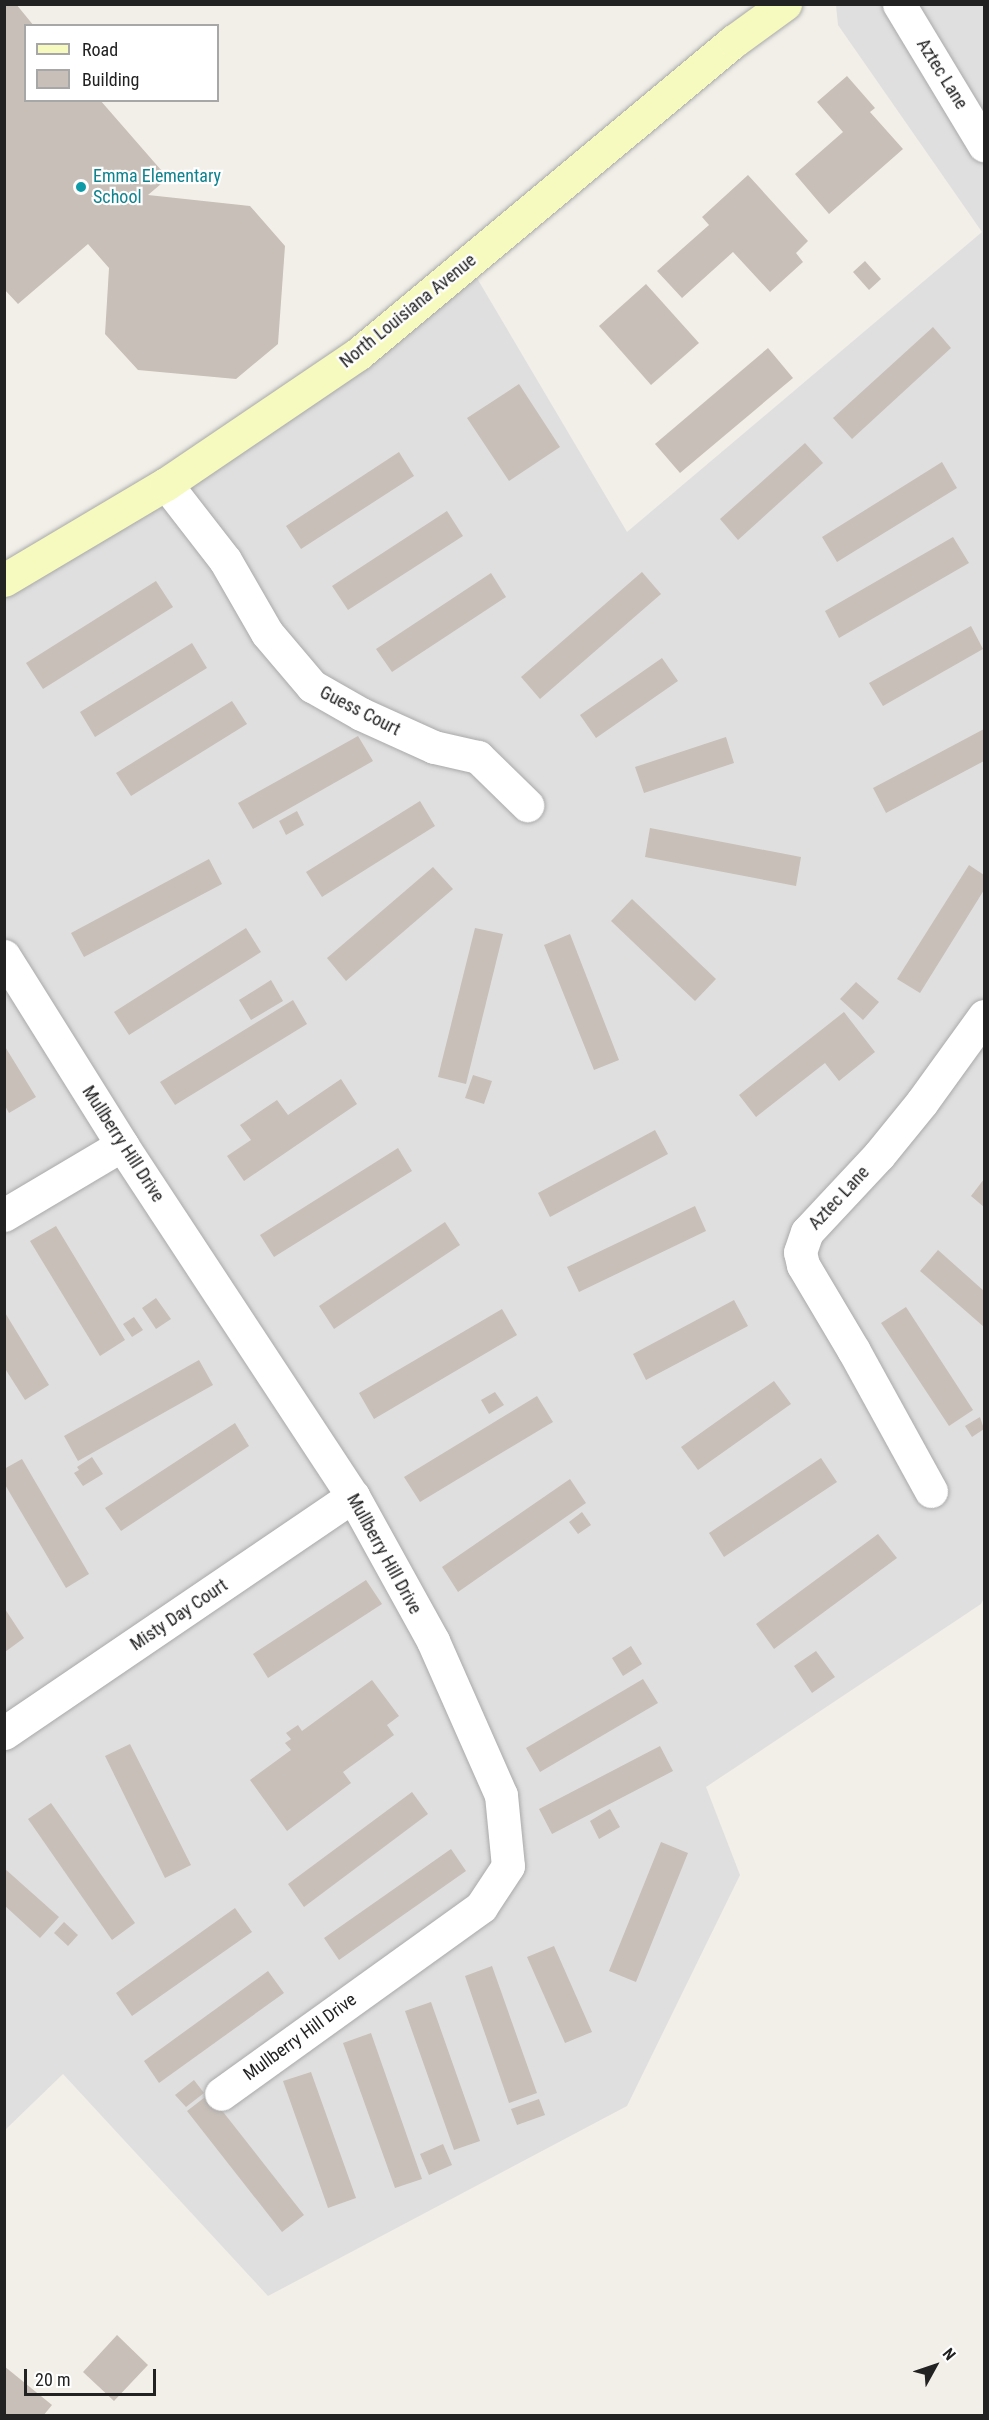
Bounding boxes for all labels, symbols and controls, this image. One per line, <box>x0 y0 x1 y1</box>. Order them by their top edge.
legend <box>24 24 219 102</box>
street label: Aztec Lane <box>912 35 972 113</box>
text: Road <box>82 39 118 60</box>
text: Building <box>82 69 139 90</box>
place label: Emma Elementary School <box>93 166 221 208</box>
marker: Emma Elementary School <box>74 180 88 194</box>
street label: North Louisiana Avenue <box>336 249 480 373</box>
street label: Guess Court <box>316 682 404 740</box>
street label: Mullberry Hill Drive <box>77 1082 169 1206</box>
street label: Aztec Lane <box>804 1162 874 1234</box>
street label: Mullberry Hill Drive <box>342 1490 426 1618</box>
street label: Misty Day Court <box>126 1575 232 1655</box>
street label: Mullberry Hill Drive <box>239 1989 361 2085</box>
north arrow <box>905 2336 965 2396</box>
text: N <box>939 2344 960 2364</box>
scale bar <box>27 2357 159 2395</box>
text: 20 m <box>35 2369 70 2390</box>

